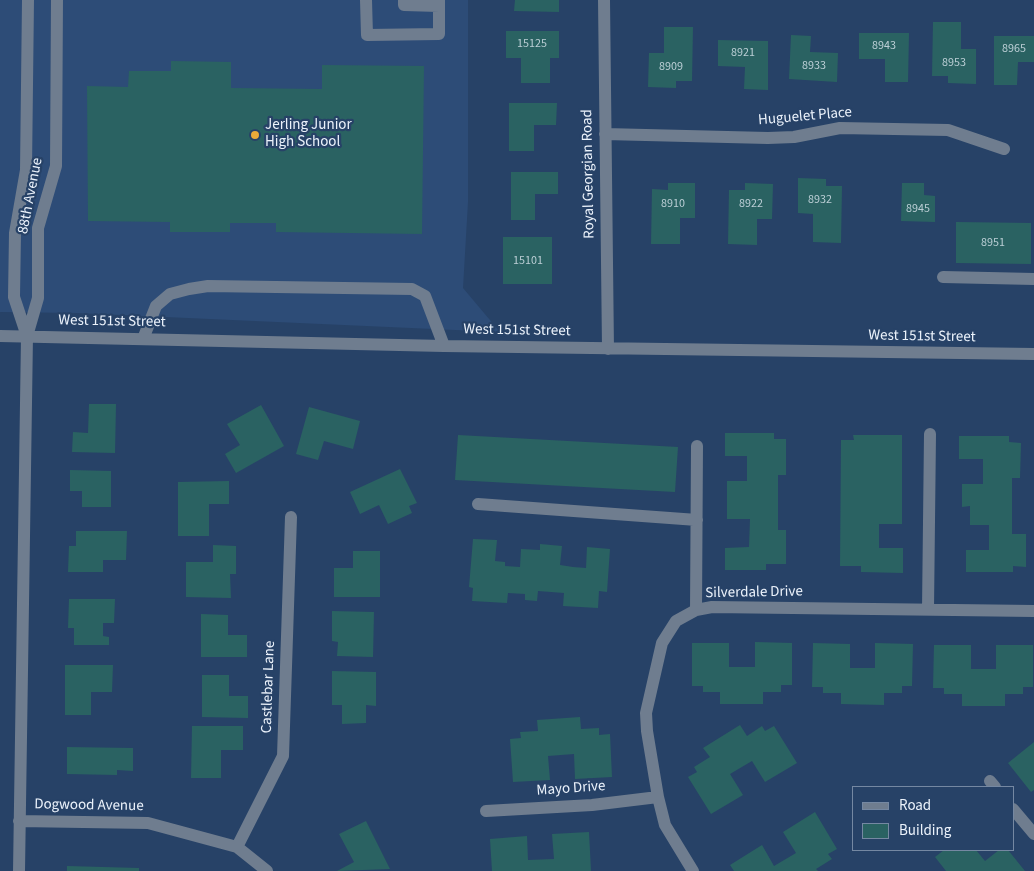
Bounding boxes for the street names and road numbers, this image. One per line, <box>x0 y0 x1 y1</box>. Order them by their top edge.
street label: Huguelet Place <box>757 104 853 130</box>
street label: Royal Georgian Road <box>579 109 599 239</box>
street label: 88th Avenue <box>15 156 47 236</box>
street label: West 151st Street <box>58 312 166 332</box>
street label: West 151st Street <box>463 321 571 341</box>
street label: West 151st Street <box>868 327 976 347</box>
street label: Silverdale Drive <box>705 583 803 603</box>
street label: Castlebar Lane <box>258 640 280 734</box>
street label: Mayo Drive <box>536 778 606 800</box>
street label: Dogwood Avenue <box>34 796 144 816</box>

